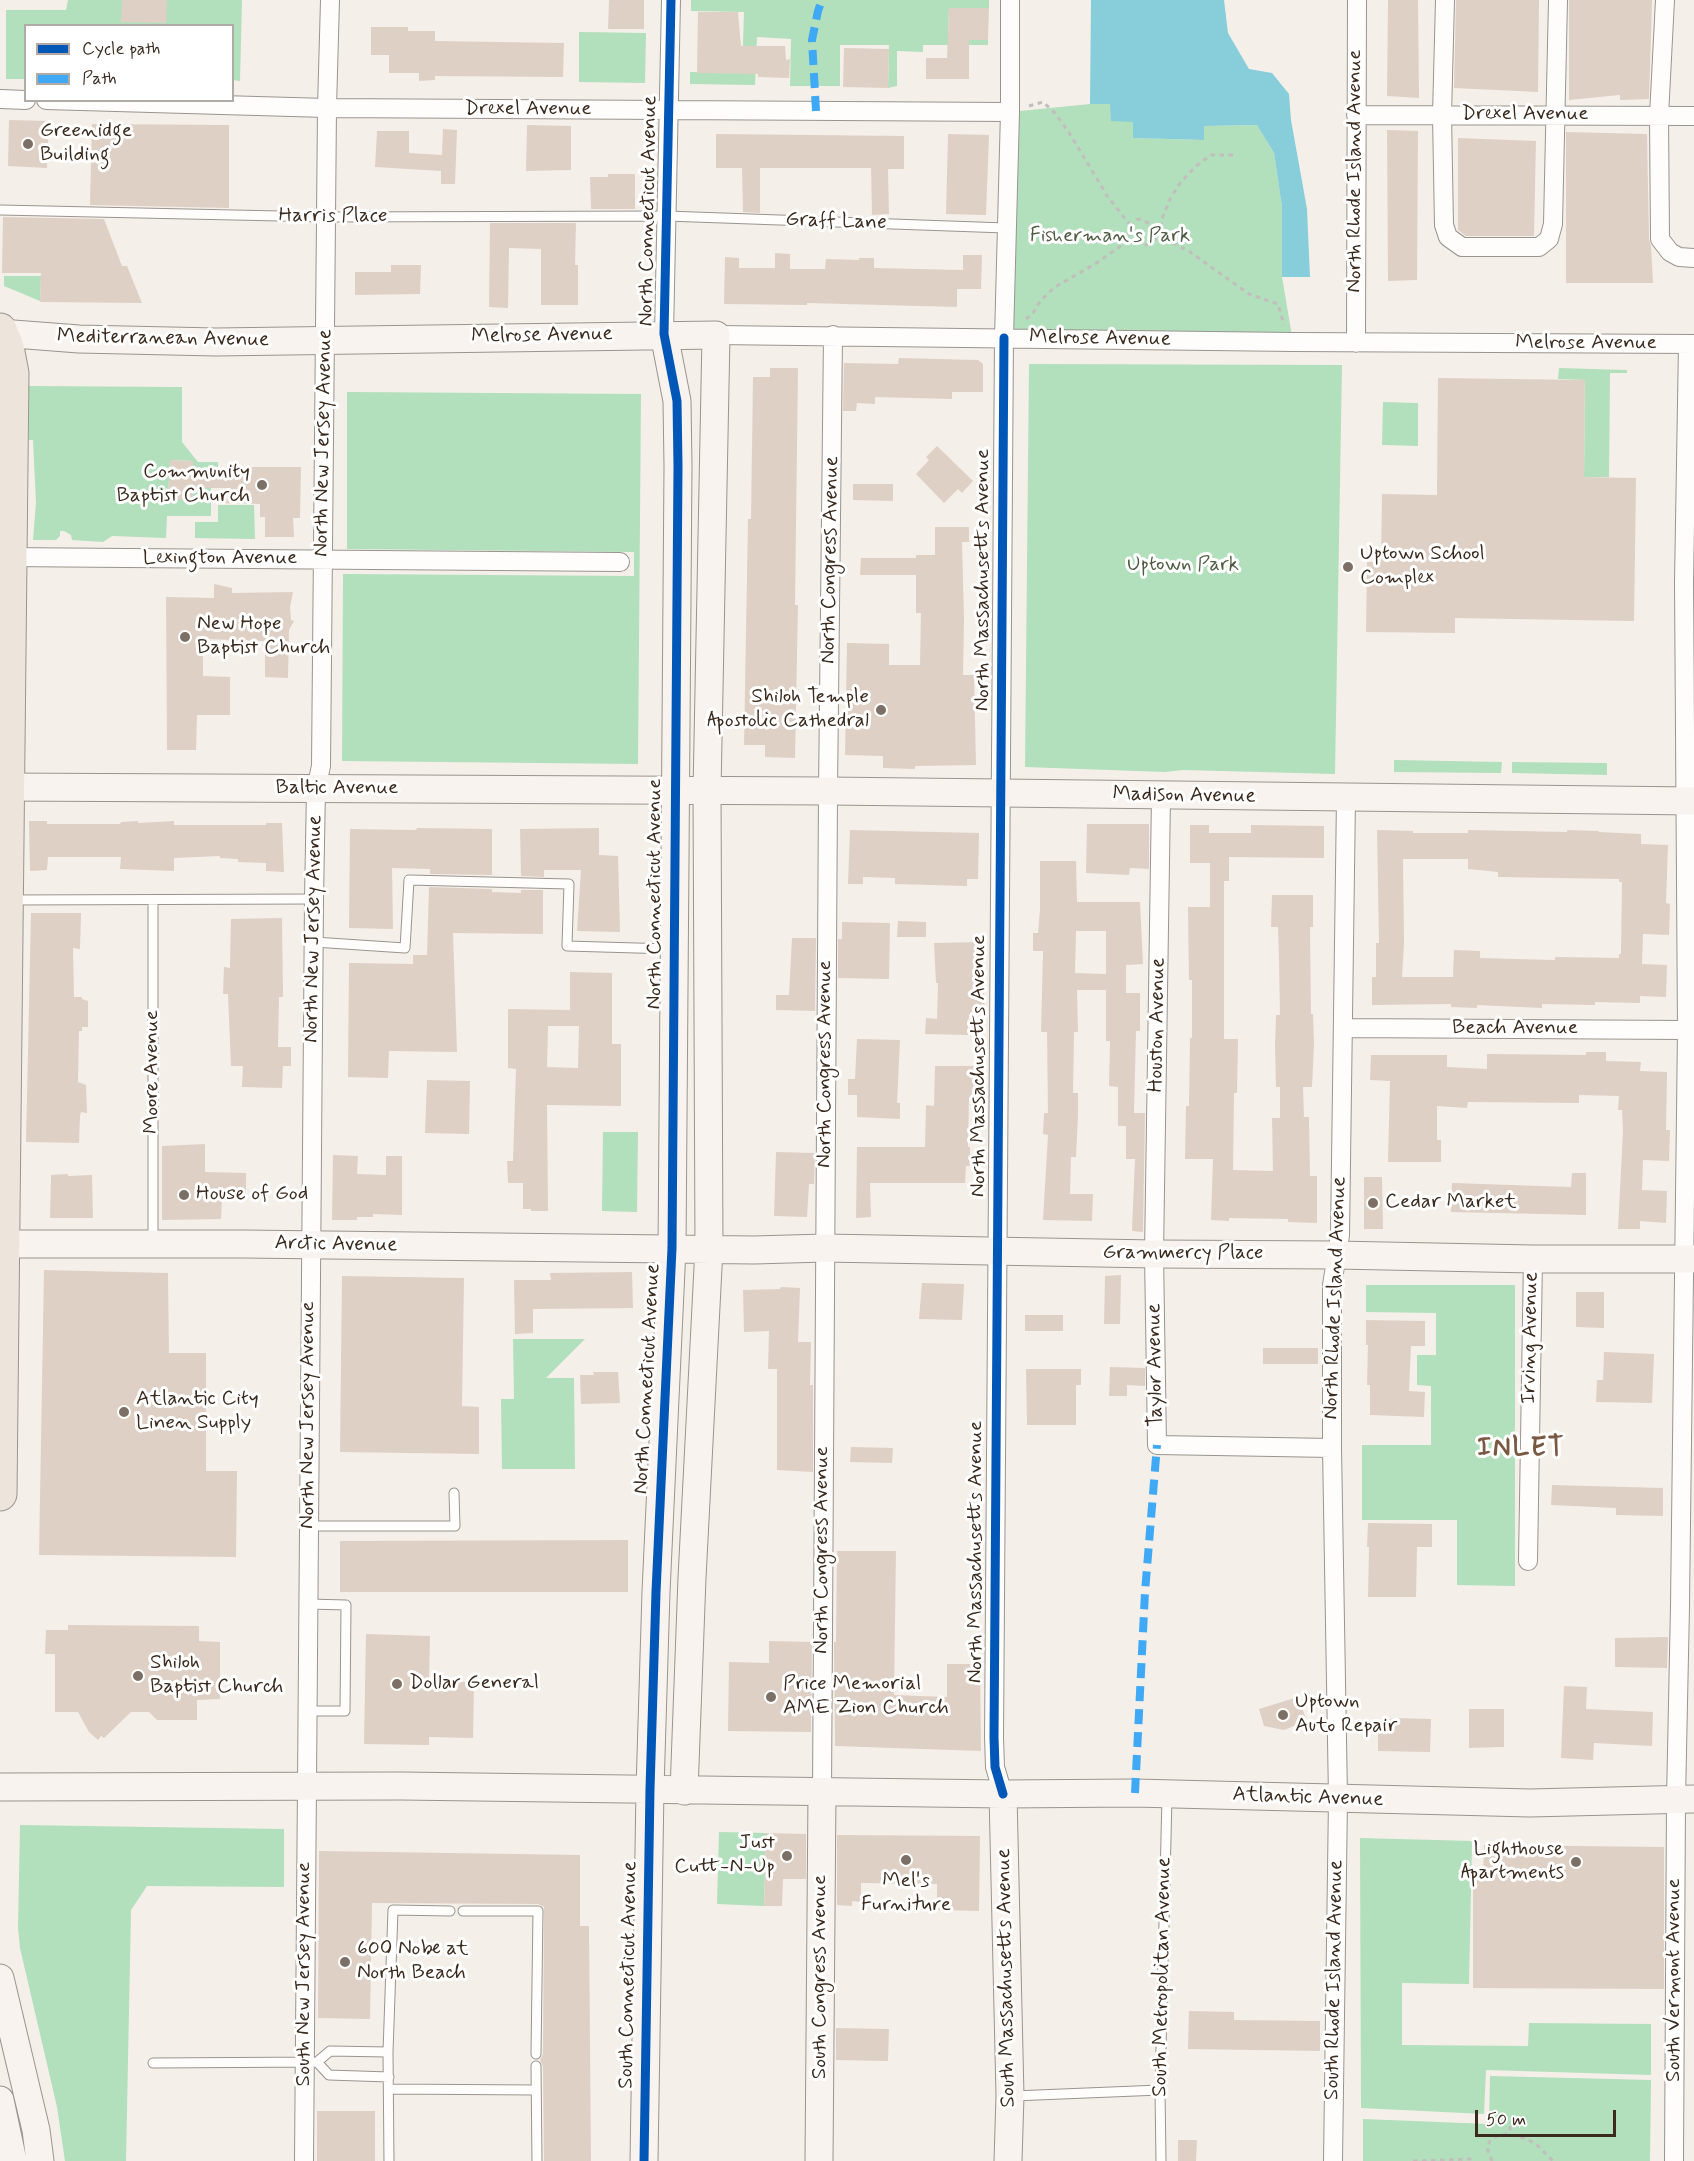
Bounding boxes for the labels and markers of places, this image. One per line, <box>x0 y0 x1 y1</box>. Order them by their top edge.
place label: Greenidge Building <box>40 119 132 169</box>
marker: Greenidge Building <box>21 137 35 151</box>
place label: Community Baptist Church <box>117 460 250 510</box>
marker: Community Baptist Church <box>255 478 269 492</box>
place label: Uptown School Complex <box>1360 542 1485 592</box>
marker: Uptown School Complex <box>1341 560 1355 574</box>
place label: New Hope Baptist Church <box>197 612 330 662</box>
marker: New Hope Baptist Church <box>178 630 192 644</box>
place label: Shiloh Temple Apostolic Cathedral <box>707 685 869 735</box>
marker: Shiloh Temple Apostolic Cathedral <box>874 703 888 717</box>
place label: House of God <box>196 1182 308 1208</box>
marker: House of God <box>177 1188 191 1202</box>
place label: Cedar Market <box>1385 1190 1517 1216</box>
marker: Cedar Market <box>1366 1196 1380 1210</box>
place label: Atlantic City Linen Supply <box>136 1387 259 1437</box>
marker: Atlantic City Linen Supply <box>117 1405 131 1419</box>
place label: Shiloh Baptist Church <box>150 1651 283 1701</box>
marker: Shiloh Baptist Church <box>131 1669 145 1683</box>
place label: Dollar General <box>409 1671 539 1697</box>
place label: Price Memorial AME Zion Church <box>783 1672 949 1722</box>
marker: Dollar General <box>390 1677 404 1691</box>
marker: Price Memorial AME Zion Church <box>764 1690 778 1704</box>
place label: Uptown Auto Repair <box>1295 1690 1397 1740</box>
marker: Uptown Auto Repair <box>1276 1708 1290 1722</box>
place label: Just Cutt-N-Up <box>674 1831 775 1881</box>
place label: Lighthouse Apartments <box>1461 1837 1564 1887</box>
marker: Just Cutt-N-Up <box>780 1849 794 1863</box>
marker: Mel's Furniture <box>899 1853 913 1867</box>
marker: Lighthouse Apartments <box>1569 1855 1583 1869</box>
place label: Mel's Furniture <box>861 1869 951 1919</box>
place label: 600 Nobe at North Beach <box>357 1937 469 1987</box>
marker: 600 Nobe at North Beach <box>338 1955 352 1969</box>

